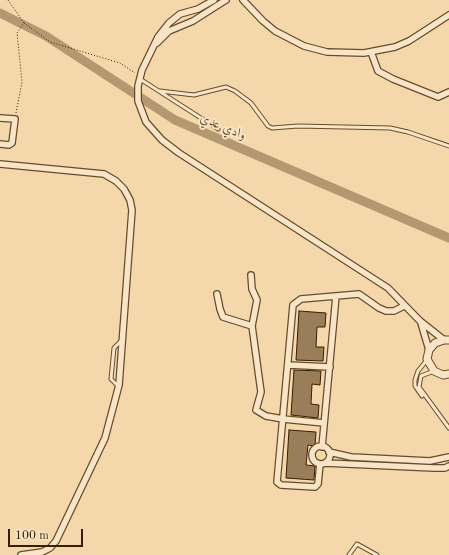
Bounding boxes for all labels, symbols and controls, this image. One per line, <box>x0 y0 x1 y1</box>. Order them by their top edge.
water label: وادي عدي <box>198 110 248 144</box>
scale bar <box>10 521 85 547</box>
text: 100 m <box>15 530 49 542</box>

